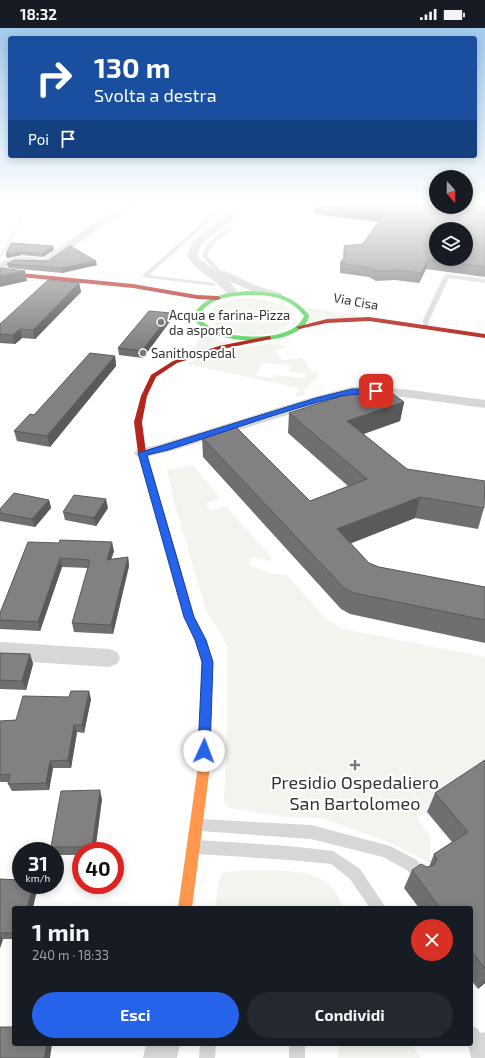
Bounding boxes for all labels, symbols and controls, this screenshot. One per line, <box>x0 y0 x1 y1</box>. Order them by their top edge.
text: 18:32 <box>20 5 57 23</box>
text: 130 m <box>94 50 170 84</box>
icon: right <box>28 52 80 104</box>
text: Svolta a destra <box>94 84 217 106</box>
icon: arrive <box>57 128 79 150</box>
text: Poi <box>28 130 49 148</box>
north arrow <box>429 170 473 214</box>
map controls <box>429 170 473 266</box>
button: layers <box>429 222 473 266</box>
street label: Via Cisa <box>332 289 380 313</box>
place label: Acqua e farina-Pizza da asporto <box>169 307 290 338</box>
marker: Acqua e farina-Pizza da asporto <box>156 317 166 327</box>
place label: Sanithospedal <box>151 345 236 361</box>
marker: Sanithospedal <box>138 348 148 358</box>
pin <box>359 374 393 408</box>
icon: arrive <box>365 380 387 402</box>
position arrow <box>183 730 225 772</box>
marker: Presidio Ospedaliero San Bartolomeo <box>349 759 361 771</box>
place label: Presidio Ospedaliero San Bartolomeo <box>271 771 439 814</box>
speed limit sign: 40 <box>72 842 124 894</box>
text: 31 <box>28 851 48 875</box>
text: km/h <box>26 872 50 884</box>
text: 1 min <box>32 917 90 946</box>
button: close <box>411 919 453 961</box>
text: 240 m · 18:33 <box>32 947 109 963</box>
button: Esci <box>32 992 239 1038</box>
button: Condividi <box>247 992 453 1038</box>

